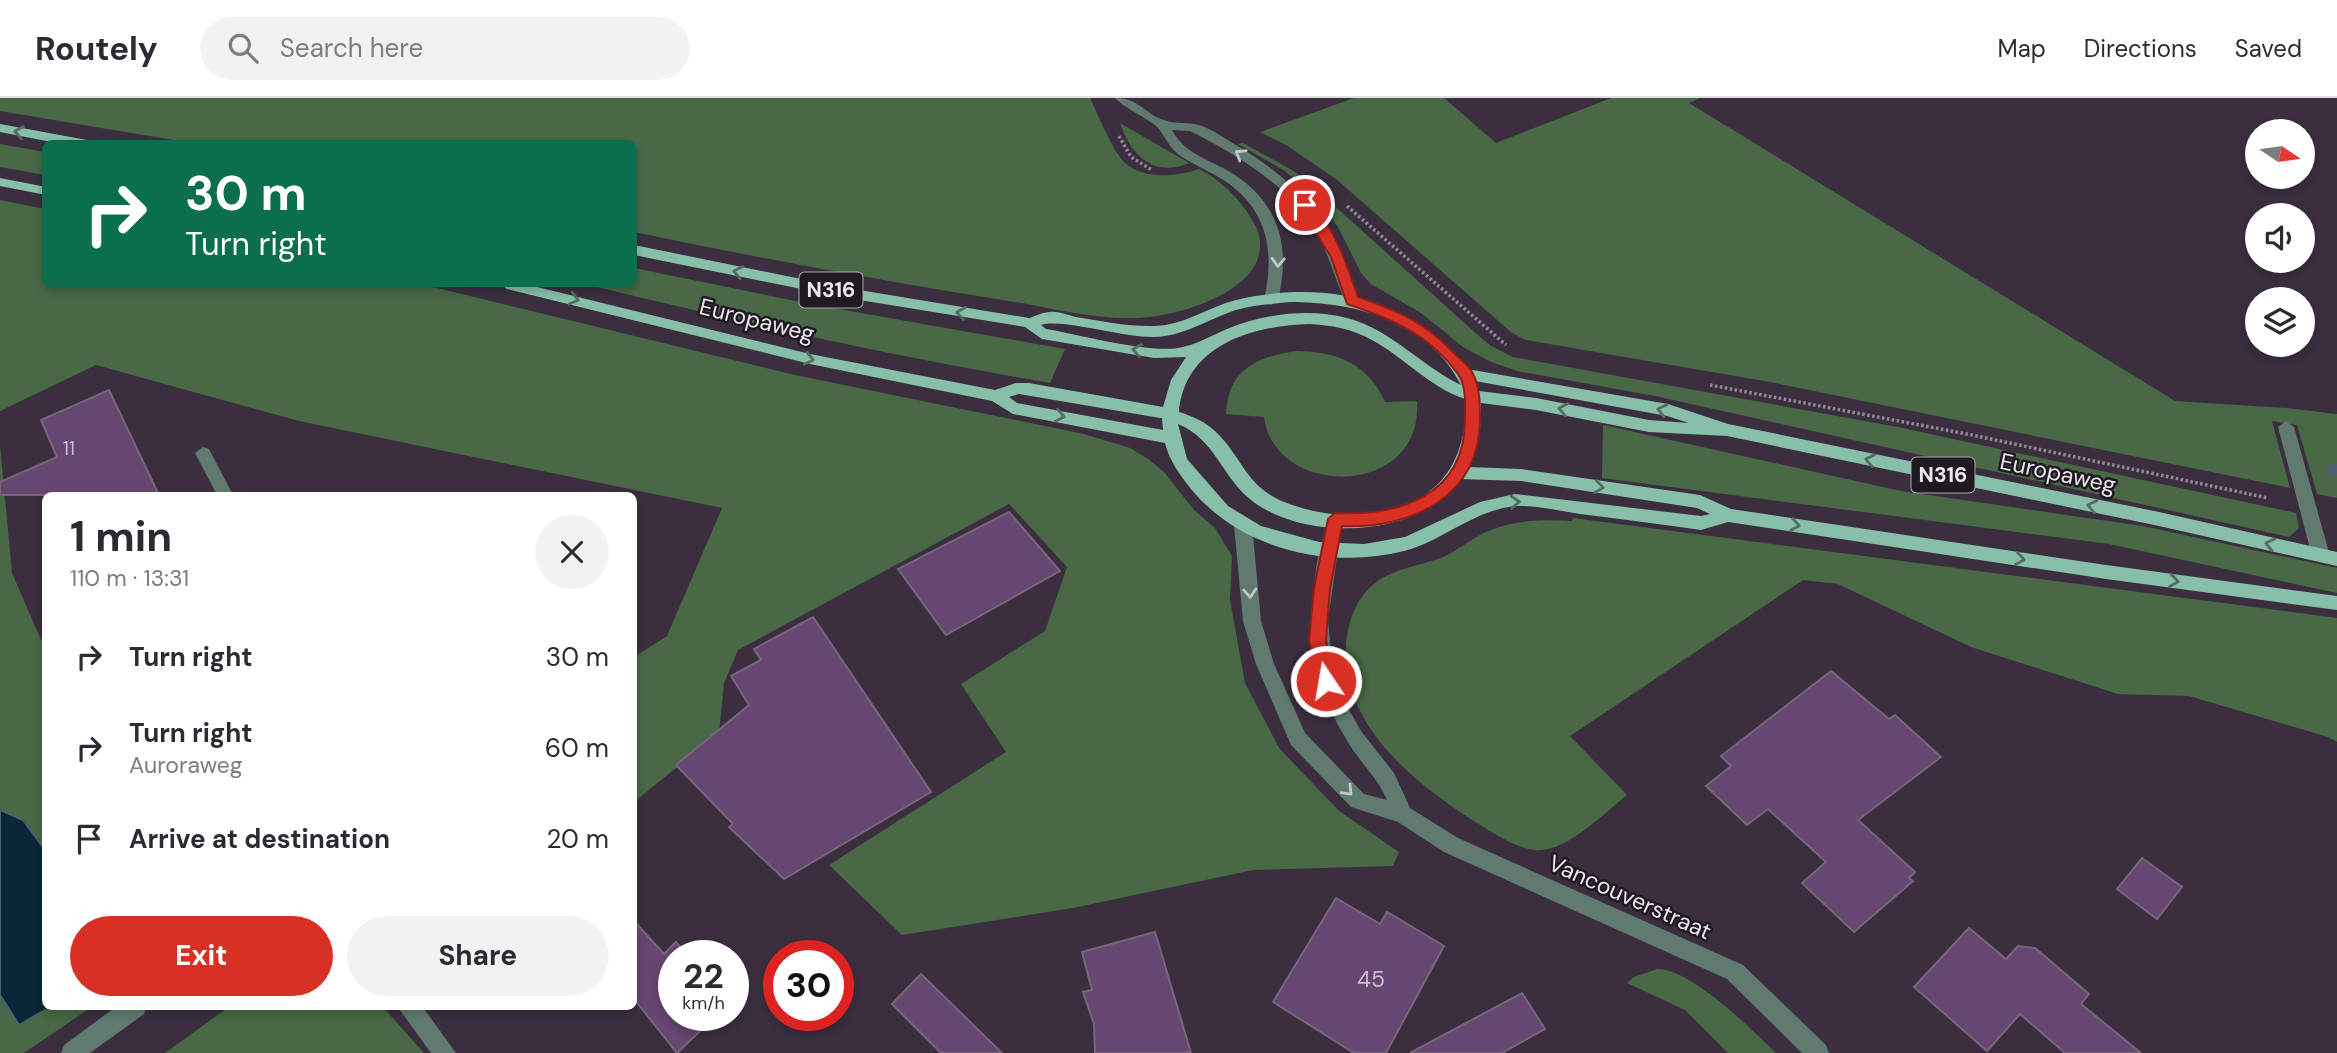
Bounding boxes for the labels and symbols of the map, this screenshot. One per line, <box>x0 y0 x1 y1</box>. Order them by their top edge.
north arrow <box>2245 119 2315 189</box>
one-way arrow <box>13 125 25 140</box>
one-way arrow <box>1234 149 1247 162</box>
pin <box>1275 175 1335 235</box>
one-way arrow <box>1270 257 1285 268</box>
one-way arrow <box>732 266 744 281</box>
road number: N316 <box>800 272 862 308</box>
one-way arrow <box>567 291 579 305</box>
street label: Europaweg <box>696 291 818 349</box>
one-way arrow <box>956 306 967 321</box>
one-way arrow <box>1131 343 1143 358</box>
one-way arrow <box>803 350 815 365</box>
one-way arrow <box>1557 402 1569 417</box>
one-way arrow <box>1656 403 1668 418</box>
one-way arrow <box>1054 408 1066 423</box>
house number: 11 <box>63 436 75 461</box>
street label: Europaweg <box>1997 446 2119 500</box>
one-way arrow <box>1864 453 1876 468</box>
road number: N316 <box>1912 458 1974 492</box>
one-way arrow <box>1593 479 1604 494</box>
one-way arrow <box>1510 494 1521 509</box>
one-way arrow <box>2086 499 2098 514</box>
one-way arrow <box>1790 517 1801 532</box>
one-way arrow <box>2264 538 2276 553</box>
one-way arrow <box>2014 552 2026 567</box>
one-way arrow <box>2168 574 2180 589</box>
one-way arrow <box>1242 587 1257 598</box>
position arrow <box>1289 644 1363 718</box>
one-way arrow <box>1340 783 1353 796</box>
street label: Vancouverstraat <box>1544 848 1716 946</box>
speed limit sign: 30 <box>763 940 854 1031</box>
house number: 45 <box>1357 964 1385 994</box>

